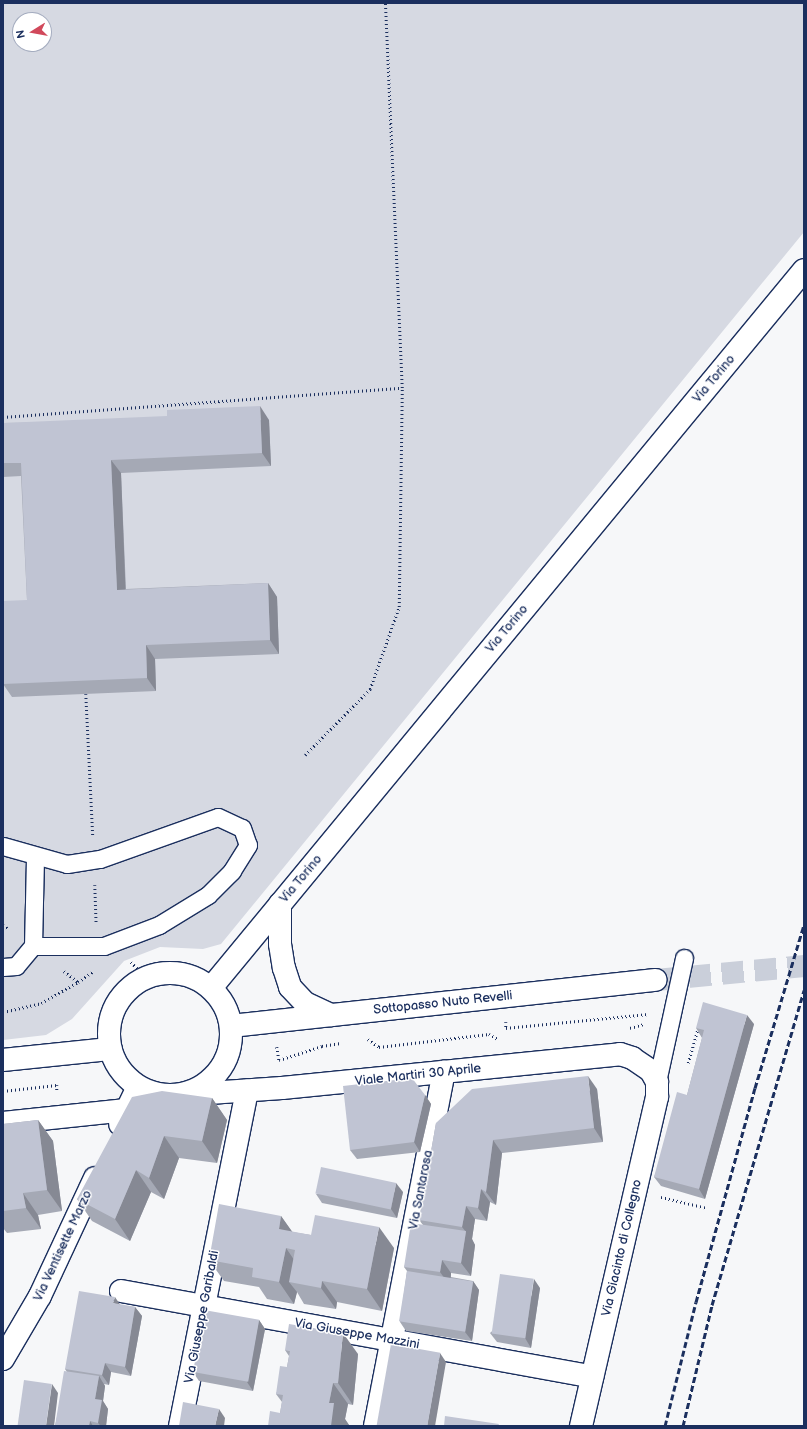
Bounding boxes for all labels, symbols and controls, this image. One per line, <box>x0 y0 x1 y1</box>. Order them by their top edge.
north arrow <box>12 12 52 52</box>
text: N <box>14 29 28 39</box>
street label: Via Torino <box>689 352 739 406</box>
street label: Via Torino <box>482 602 532 656</box>
street label: Via Torino <box>276 852 326 906</box>
street label: Sottopasso Nuto Revelli <box>373 988 513 1018</box>
street label: Viale Martiri 30 Aprile <box>354 1061 482 1089</box>
street label: Via Santarosa <box>406 1149 436 1231</box>
street label: Via Giacinto di Collegno <box>599 1178 645 1318</box>
street label: Via Ventisette Marzo <box>30 1188 96 1304</box>
street label: Via Giuseppe Garibaldi <box>181 1249 223 1385</box>
street label: Via Giuseppe Mazzini <box>293 1315 421 1353</box>

